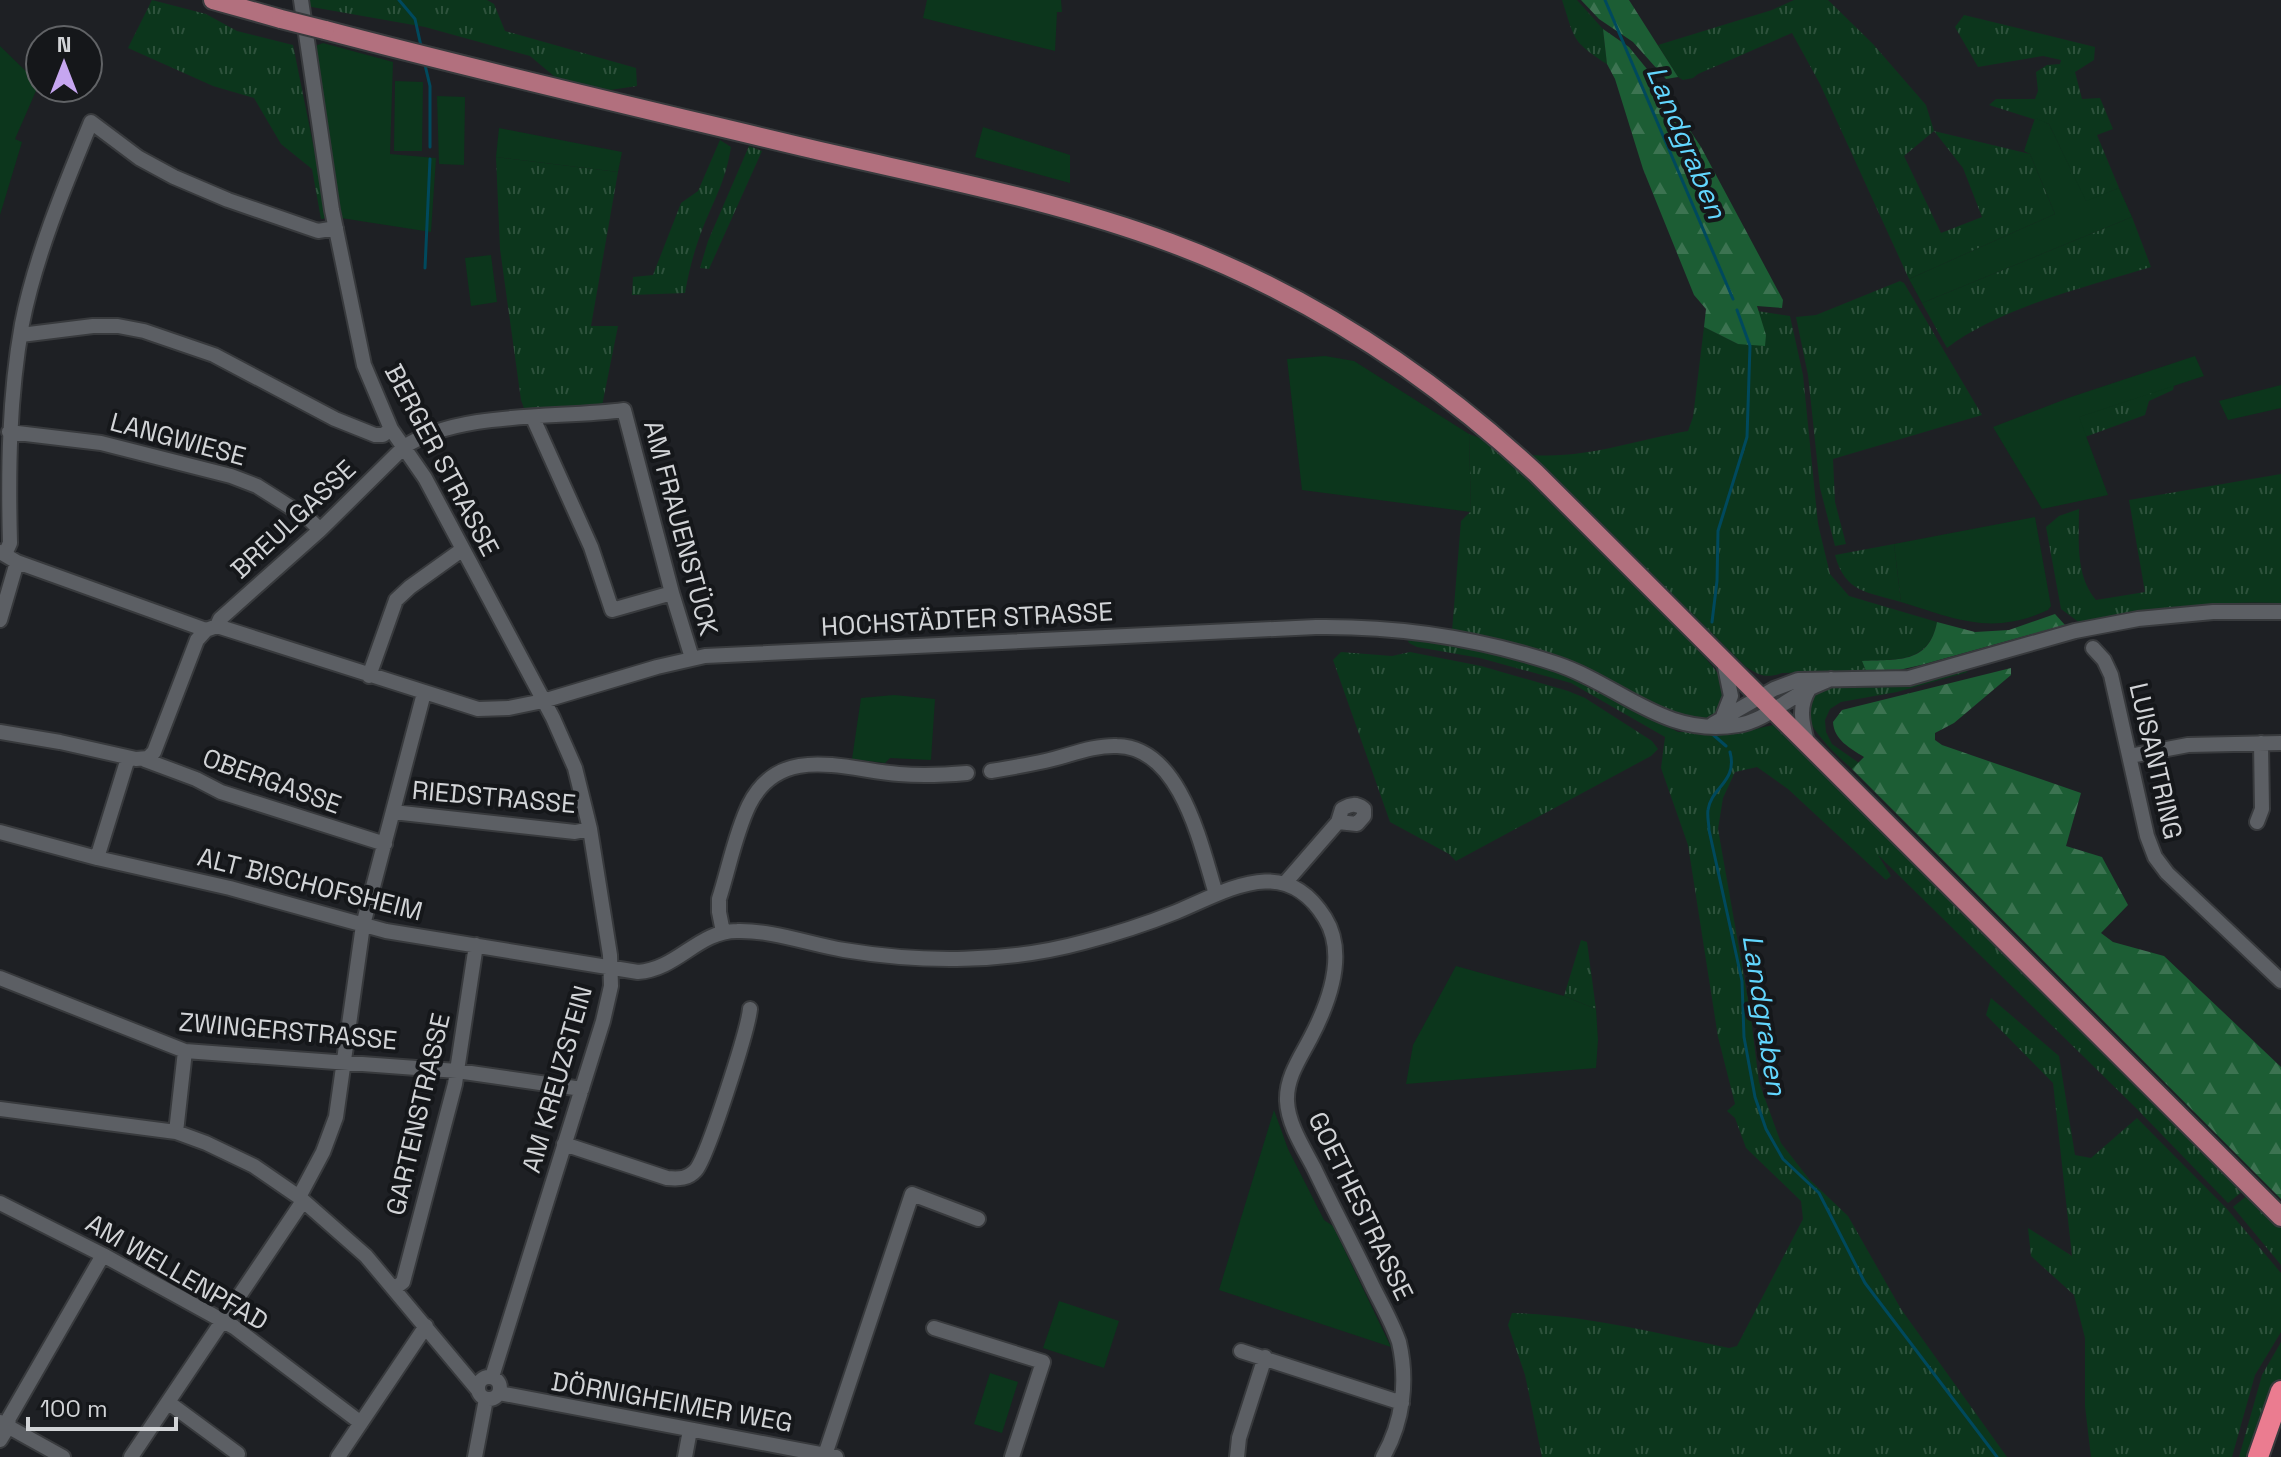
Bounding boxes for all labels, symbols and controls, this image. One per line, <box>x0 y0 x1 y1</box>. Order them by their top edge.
north arrow <box>24 24 104 104</box>
text: N <box>57 30 71 58</box>
water label: Landgraben <box>1639 60 1736 225</box>
street label: BERGER STRASSE <box>377 358 507 562</box>
street label: LANGWIESE <box>106 405 250 473</box>
street label: AM FRAUENSTÜCK <box>636 417 726 640</box>
street label: BREULGASSE <box>223 452 363 586</box>
street label: HOCHSTÄDTER STRASSE <box>820 594 1114 644</box>
street label: LUISANTRING <box>2122 680 2190 842</box>
street label: OBERGASSE <box>198 740 346 822</box>
street label: RIEDSTRASSE <box>411 773 577 821</box>
street label: ALT BISCHOFSHEIM <box>194 840 426 928</box>
water label: Landgraben <box>1735 932 1796 1099</box>
street label: AM KREUZSTEIN <box>514 981 600 1177</box>
street label: ZWINGERSTRASSE <box>177 1005 399 1057</box>
street label: GARTENSTRASSE <box>378 1010 458 1218</box>
street label: GOETHESTRASSE <box>1301 1106 1421 1306</box>
street label: AM WELLENPFAD <box>80 1206 274 1338</box>
street label: DÖRNIGHEIMER WEG <box>549 1364 795 1440</box>
scale bar <box>28 1381 176 1431</box>
text: 100 m <box>40 1393 108 1424</box>

